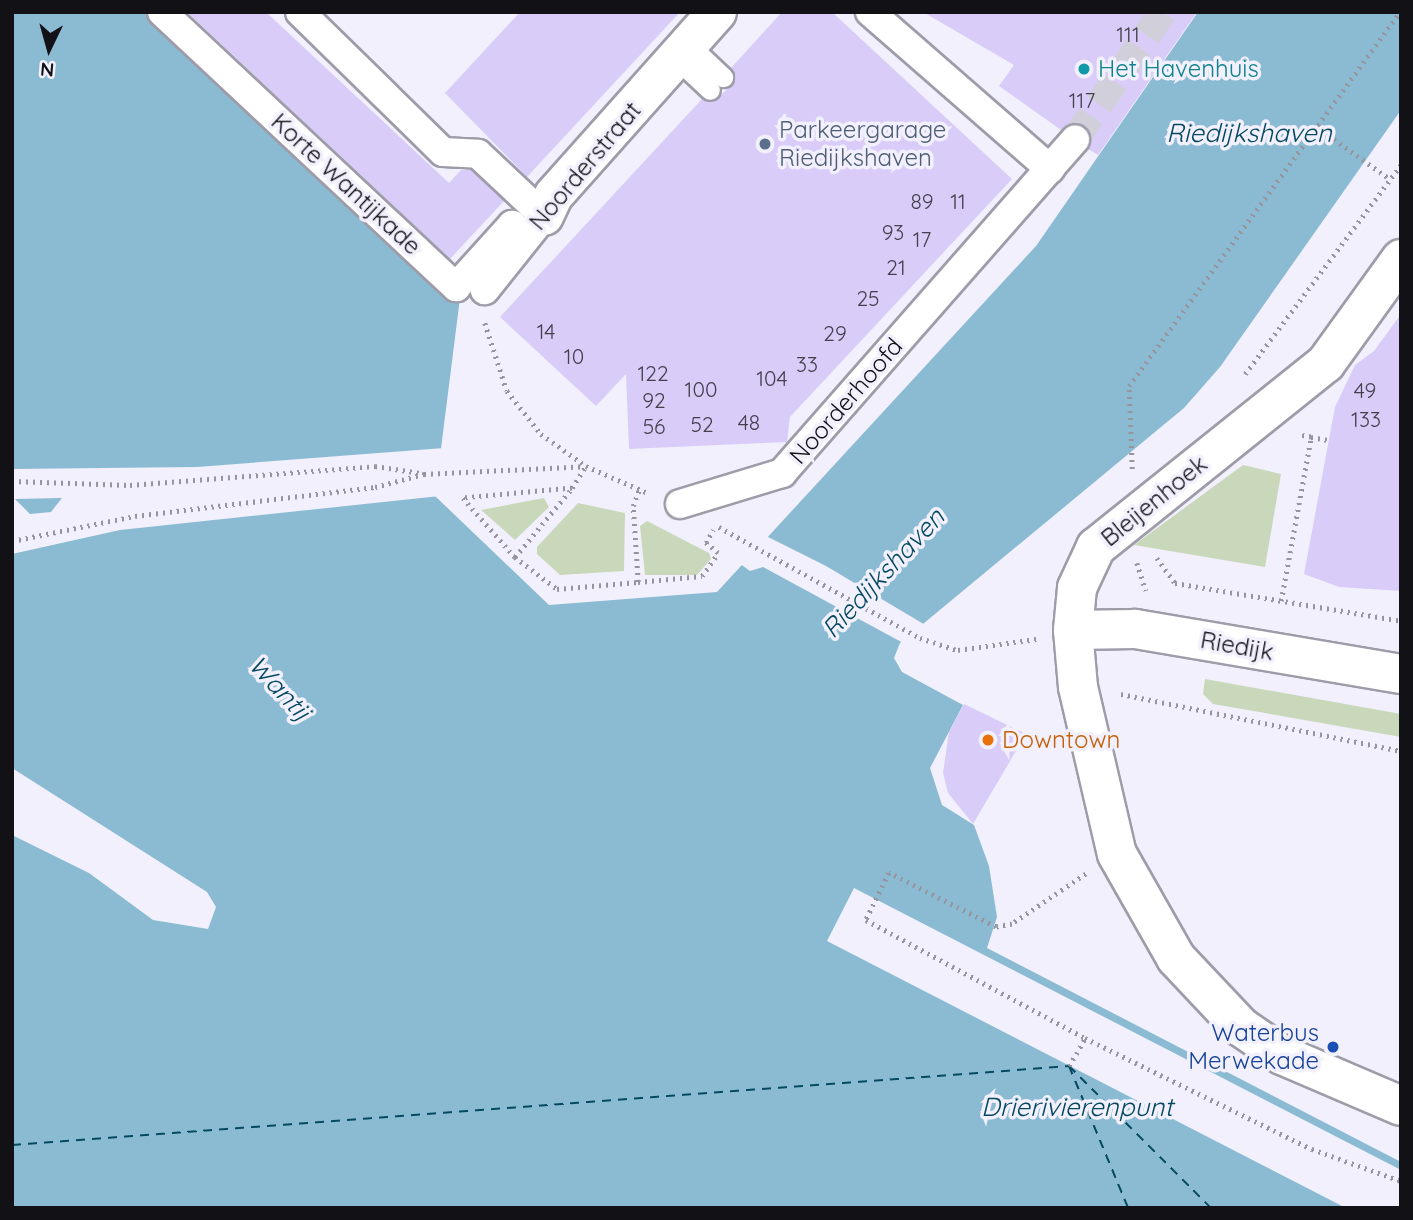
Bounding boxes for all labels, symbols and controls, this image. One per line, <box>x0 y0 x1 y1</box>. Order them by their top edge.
north arrow <box>14 14 84 84</box>
house number: 111 <box>1116 21 1140 47</box>
place label: Het Havenhuis <box>1098 55 1259 83</box>
text: N <box>39 57 55 82</box>
marker: Het Havenhuis <box>1076 61 1092 77</box>
house number: 117 <box>1069 87 1095 113</box>
street label: Noorderstraat <box>523 96 647 236</box>
street label: Korte Wantijkade <box>265 107 427 261</box>
place label: Parkeergarage Riedijkshaven <box>779 116 946 172</box>
water label: Riedijkshaven <box>1166 117 1332 149</box>
marker: Parkeergarage Riedijkshaven <box>757 136 773 152</box>
house number: 89 <box>910 188 934 214</box>
house number: 11 <box>950 188 966 214</box>
house number: 93 <box>882 219 904 245</box>
house number: 17 <box>913 226 931 252</box>
house number: 21 <box>886 254 906 280</box>
house number: 25 <box>856 285 880 311</box>
house number: 14 <box>537 318 555 344</box>
house number: 29 <box>823 320 847 346</box>
street label: Noorderhoofd <box>783 332 909 470</box>
house number: 10 <box>564 343 584 369</box>
house number: 33 <box>796 351 818 377</box>
house number: 122 <box>637 360 669 386</box>
house number: 104 <box>756 365 788 391</box>
house number: 100 <box>685 376 717 402</box>
house number: 49 <box>1354 377 1376 403</box>
house number: 92 <box>642 387 666 413</box>
house number: 133 <box>1351 406 1381 432</box>
house number: 48 <box>738 409 760 435</box>
house number: 52 <box>690 411 714 437</box>
house number: 56 <box>643 413 665 439</box>
street label: Bleijenhoek <box>1095 450 1213 552</box>
water label: Riedijkshaven <box>815 502 951 644</box>
street label: Riedijk <box>1198 625 1276 667</box>
water label: Wantij <box>242 649 318 727</box>
place label: Downtown <box>1002 726 1120 754</box>
marker: Downtown <box>980 732 996 748</box>
place label: Waterbus Merwekade <box>1188 1019 1319 1075</box>
marker: Waterbus Merwekade <box>1325 1039 1341 1055</box>
water label: Drierivierenpunt <box>981 1091 1173 1123</box>

